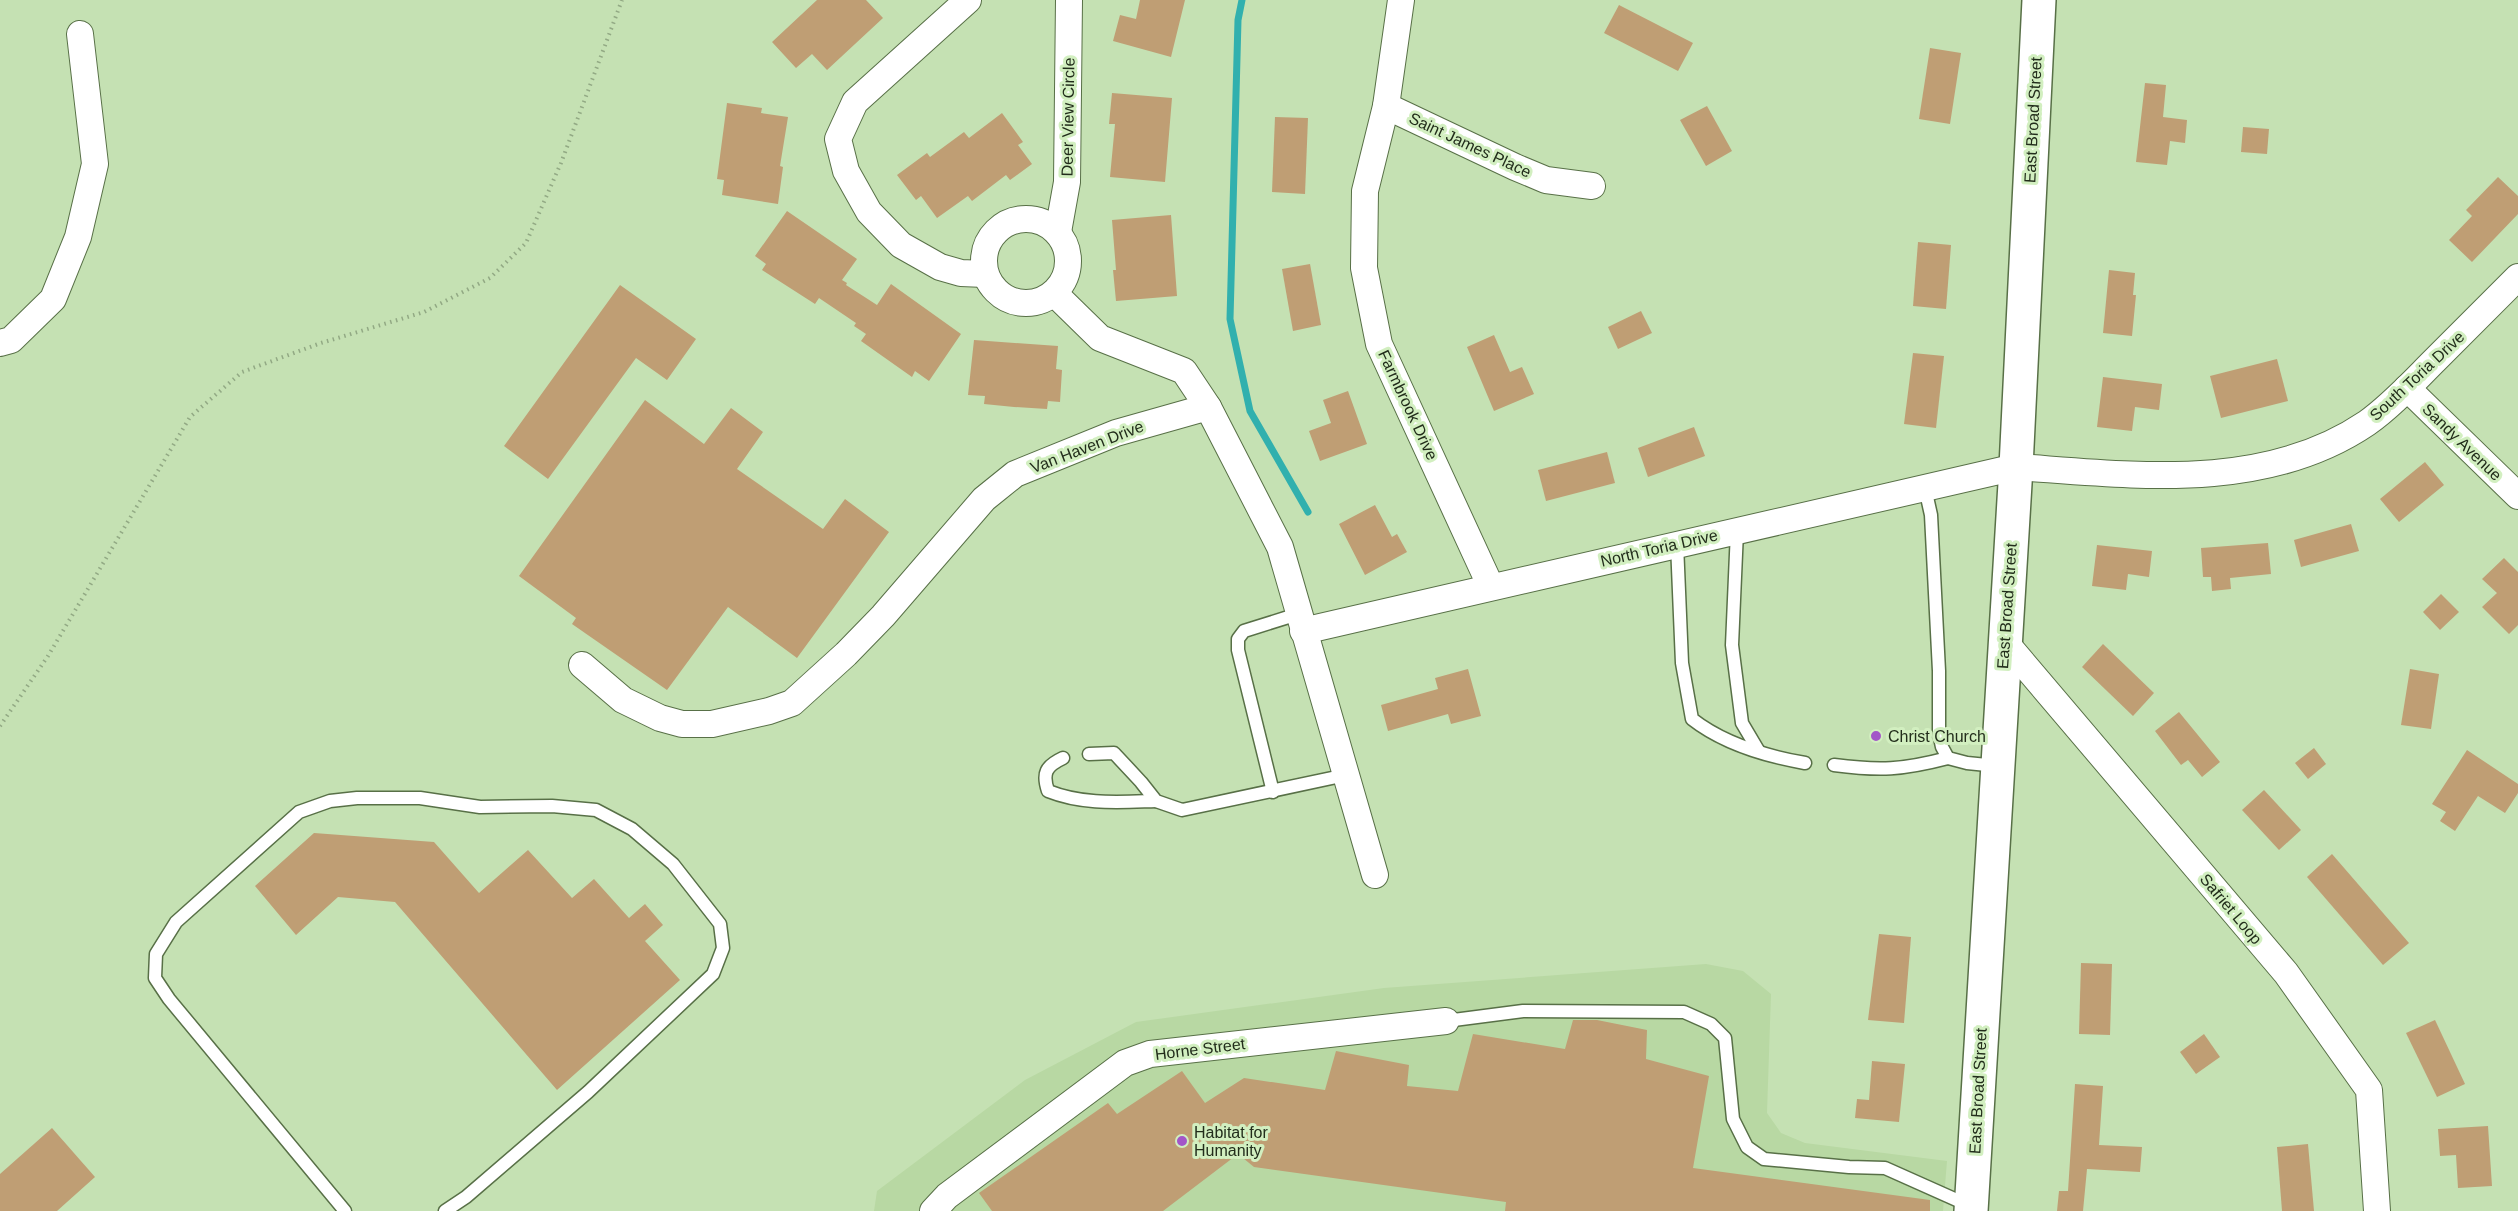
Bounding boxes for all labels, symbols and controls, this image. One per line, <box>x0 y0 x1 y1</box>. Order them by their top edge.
street label: East Broad Street <box>2021 56 2045 184</box>
street label: Deer View Circle <box>1058 57 1078 177</box>
street label: Saint James Place <box>1406 109 1534 181</box>
street label: South Toria Drive <box>2366 328 2468 424</box>
street label: Farmbrook Drive <box>1375 347 1441 463</box>
street label: Sandy Avenue <box>2419 400 2505 484</box>
street label: Van Haven Drive <box>1028 418 1146 476</box>
street label: North Toria Drive <box>1599 526 1719 570</box>
street label: East Broad Street <box>1994 542 2020 670</box>
place label: Christ Church <box>1888 728 1986 745</box>
marker: Christ Church <box>1869 729 1883 743</box>
street label: Safriet Loop <box>2197 870 2265 948</box>
street label: East Broad Street <box>1966 1027 1990 1155</box>
street label: Horne Street <box>1154 1035 1247 1063</box>
place label: Habitat for Humanity <box>1194 1124 1268 1159</box>
marker: Habitat for Humanity <box>1175 1134 1189 1148</box>

